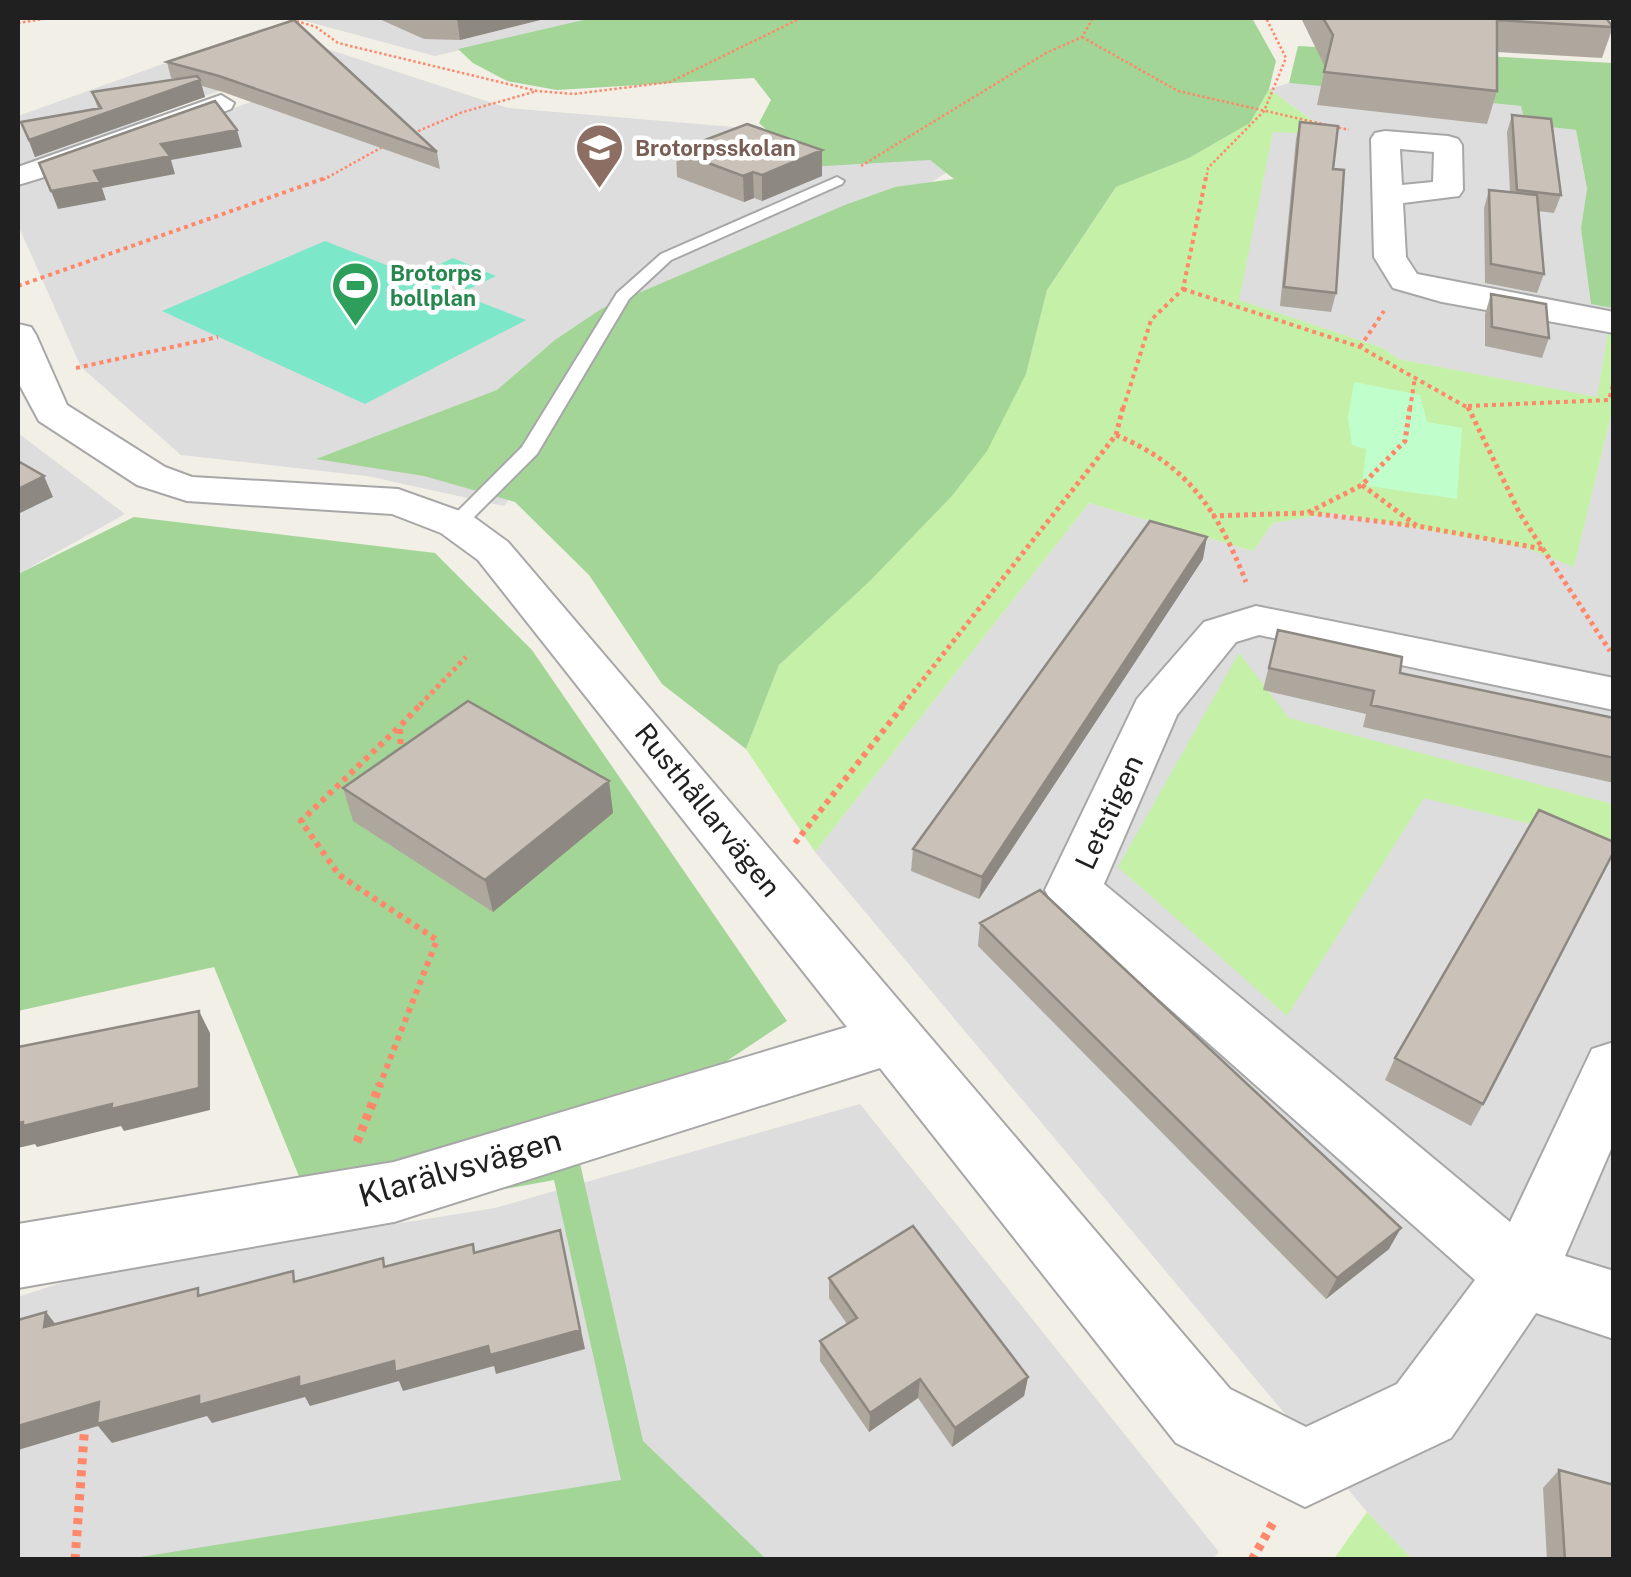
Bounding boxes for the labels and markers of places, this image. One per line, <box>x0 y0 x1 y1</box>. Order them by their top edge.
school or university icon: Brotorpsskolan <box>574 122 626 190</box>
place label: Brotorpsskolan <box>635 135 796 161</box>
sports icon: Brotorps bollplan <box>329 260 381 328</box>
place label: Brotorps bollplan <box>390 260 482 311</box>

